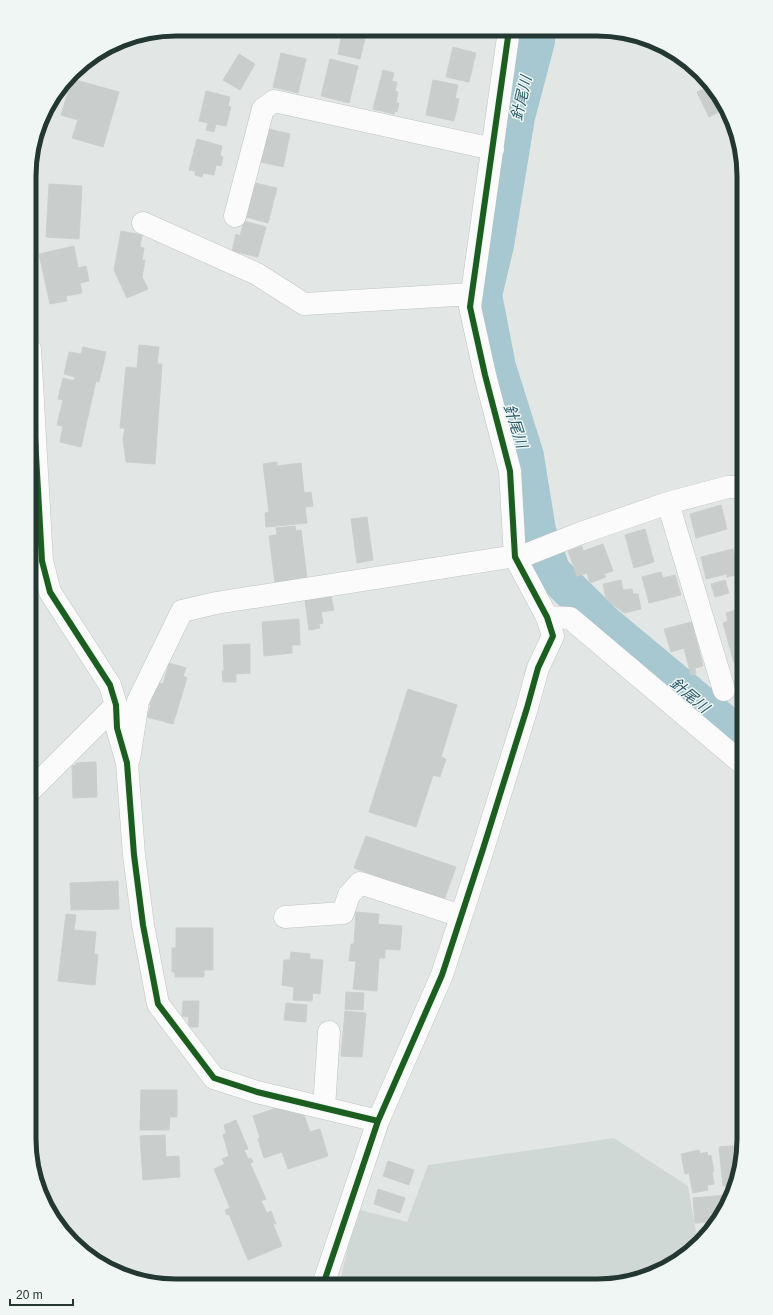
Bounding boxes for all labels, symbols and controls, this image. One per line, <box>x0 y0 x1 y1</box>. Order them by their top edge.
water label: 針尾川 <box>508 72 535 122</box>
water label: 針尾川 <box>501 402 532 452</box>
water label: 針尾川 <box>667 674 714 717</box>
scale bar <box>10 1281 73 1307</box>
text: 20 m <box>16 1288 43 1302</box>

